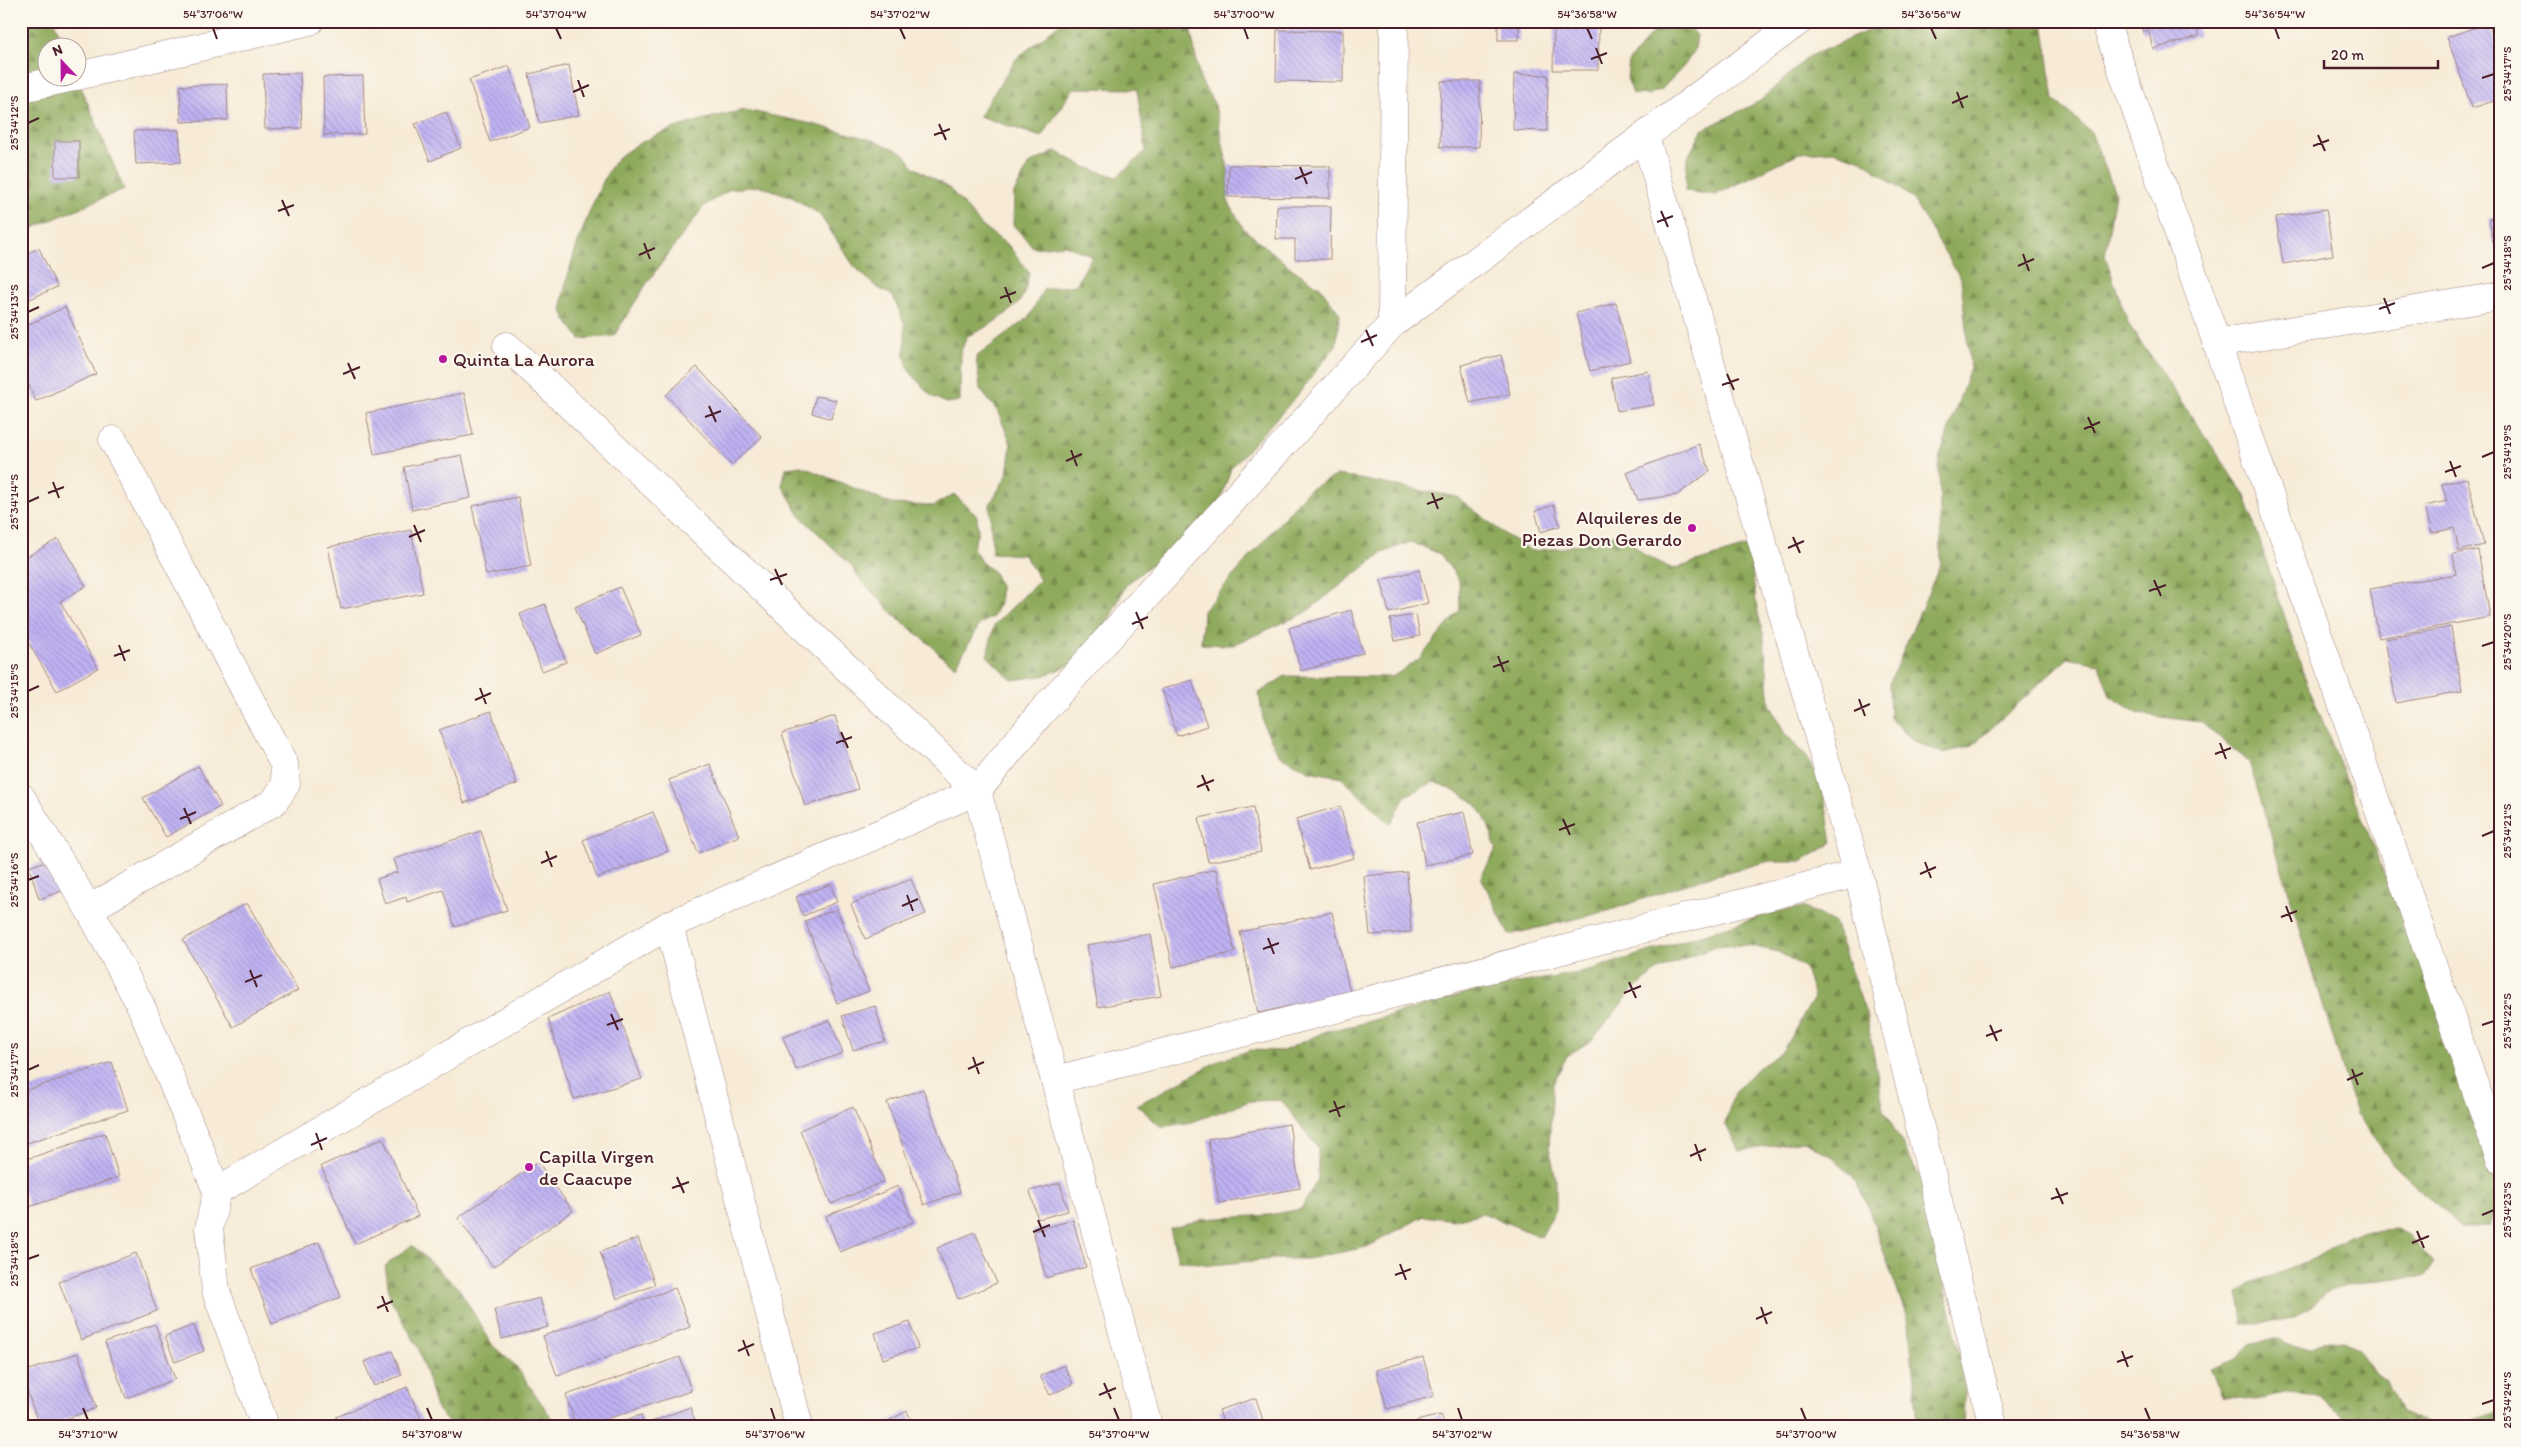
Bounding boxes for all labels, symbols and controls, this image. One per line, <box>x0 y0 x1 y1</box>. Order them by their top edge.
text: 54°37'06"W <box>183 7 243 21</box>
text: 54°37'04"W <box>525 7 587 21</box>
text: 54°37'02"W <box>870 7 930 21</box>
text: 54°37'00"W <box>1213 7 1275 21</box>
text: 54°36'58"W <box>1557 7 1617 21</box>
text: 54°36'56"W <box>1901 7 1961 21</box>
text: 54°36'54"W <box>2245 7 2305 21</box>
north arrow <box>38 38 88 88</box>
scale bar <box>2324 38 2437 70</box>
text: N <box>50 41 65 60</box>
text: 20 m <box>2331 46 2365 64</box>
text: 25°34'17"S <box>2500 46 2514 101</box>
text: 25°34'12"S <box>7 95 21 151</box>
text: 25°34'18"S <box>2500 235 2514 291</box>
text: 25°34'13"S <box>7 284 21 340</box>
place label: Quinta La Aurora <box>453 348 595 371</box>
marker: Quinta La Aurora <box>437 353 449 365</box>
text: 25°34'19"S <box>2500 424 2514 480</box>
text: 25°34'14"S <box>7 474 21 530</box>
place label: Alquileres de Piezas Don Gerardo <box>1522 506 1682 551</box>
marker: Alquileres de Piezas Don Gerardo <box>1686 522 1698 534</box>
text: 25°34'20"S <box>2500 613 2514 670</box>
text: 25°34'15"S <box>7 663 21 719</box>
text: 25°34'21"S <box>2500 803 2514 859</box>
text: 25°34'16"S <box>7 852 21 908</box>
text: 25°34'22"S <box>2500 993 2514 1049</box>
text: 25°34'17"S <box>7 1042 21 1097</box>
place label: Capilla Virgen de Caacupe <box>539 1145 654 1190</box>
marker: Capilla Virgen de Caacupe <box>523 1161 535 1173</box>
text: 25°34'23"S <box>2500 1182 2514 1238</box>
text: 25°34'18"S <box>7 1231 21 1287</box>
text: 25°34'24"S <box>2500 1371 2514 1428</box>
text: 54°37'10"W <box>58 1427 118 1441</box>
text: 54°37'08"W <box>402 1427 462 1441</box>
text: 54°37'06"W <box>745 1427 805 1441</box>
text: 54°37'04"W <box>1088 1427 1150 1441</box>
text: 54°37'02"W <box>1432 1427 1492 1441</box>
text: 54°37'00"W <box>1775 1427 1837 1441</box>
text: 54°36'58"W <box>2120 1427 2180 1441</box>

